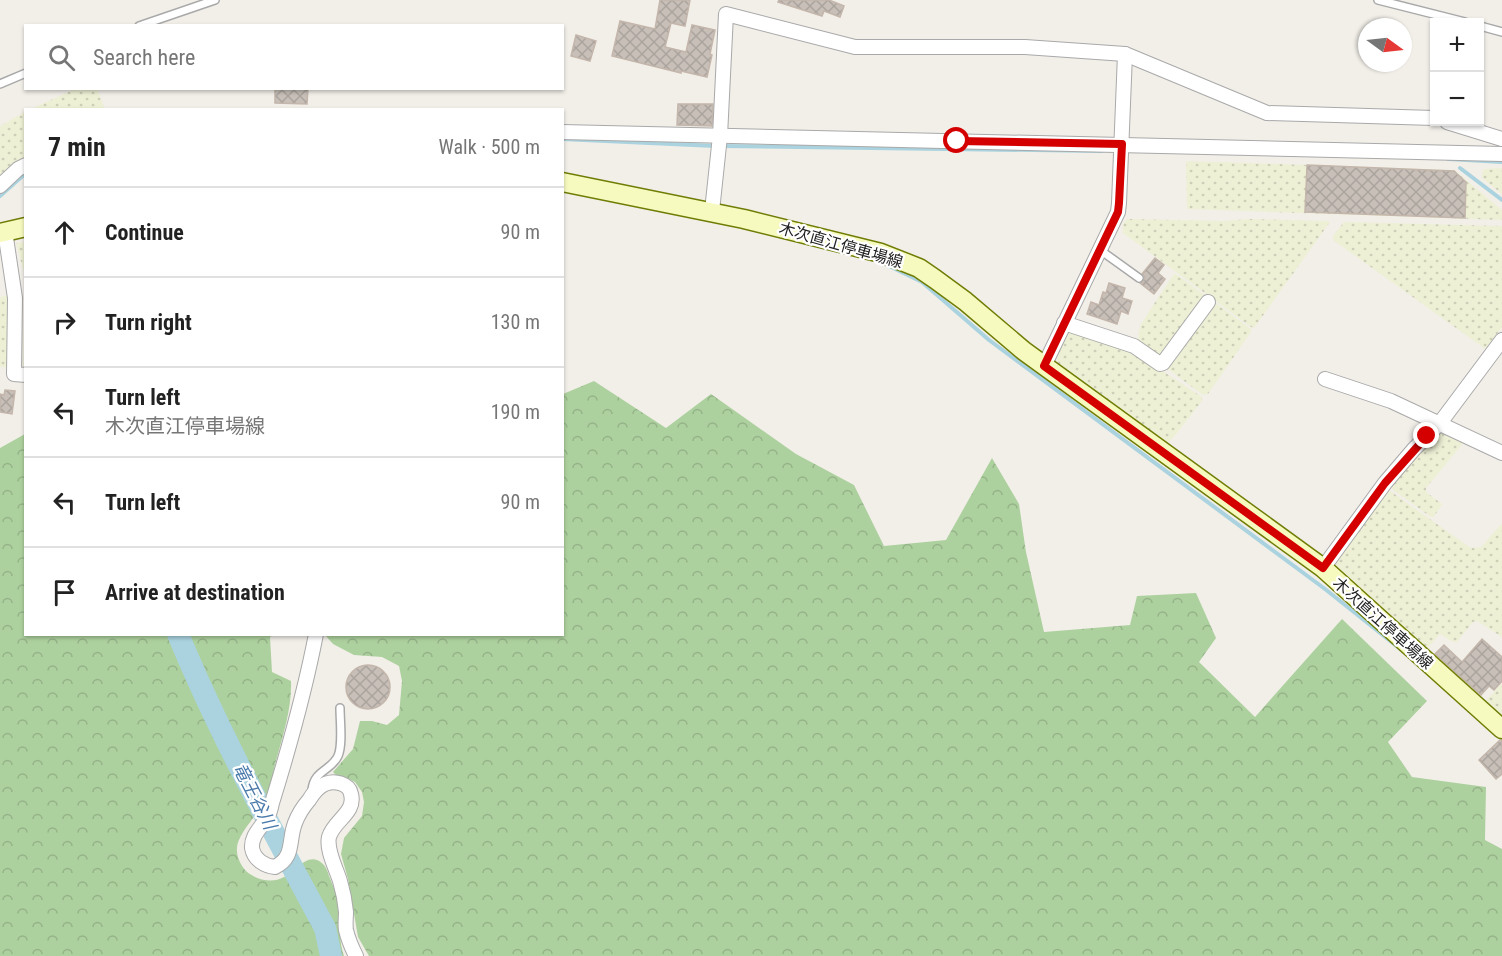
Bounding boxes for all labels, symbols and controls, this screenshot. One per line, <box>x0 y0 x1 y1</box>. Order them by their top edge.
north arrow <box>1358 18 1412 72</box>
map controls <box>1430 18 1484 126</box>
button: + <box>1430 18 1484 72</box>
search box <box>24 24 564 90</box>
icon: search <box>45 41 78 74</box>
text: Search here <box>93 45 195 70</box>
button: − <box>1430 72 1484 126</box>
route start <box>943 127 969 153</box>
text: 7 min <box>48 132 106 162</box>
text: Walk · 500 m <box>439 135 540 159</box>
icon: ahead <box>48 216 81 249</box>
street label: 木次直江停車場線 <box>777 218 905 272</box>
text: Continue <box>105 220 184 245</box>
text: 90 m <box>501 220 540 244</box>
icon: right <box>48 306 81 339</box>
text: Turn right <box>105 310 192 335</box>
text: 130 m <box>491 310 540 334</box>
text: Turn left <box>105 385 180 410</box>
icon: left <box>48 396 81 429</box>
text: 190 m <box>491 400 540 424</box>
text: 木次直江停車場線 <box>105 414 265 438</box>
route end <box>1413 422 1439 448</box>
icon: left <box>48 486 81 519</box>
text: Turn left <box>105 490 180 515</box>
text: 90 m <box>501 490 540 514</box>
street label: 木次直江停車場線 <box>1329 573 1437 673</box>
icon: arrive <box>48 576 81 609</box>
text: Arrive at destination <box>105 580 285 605</box>
water label: 竜王谷川 <box>229 759 282 835</box>

